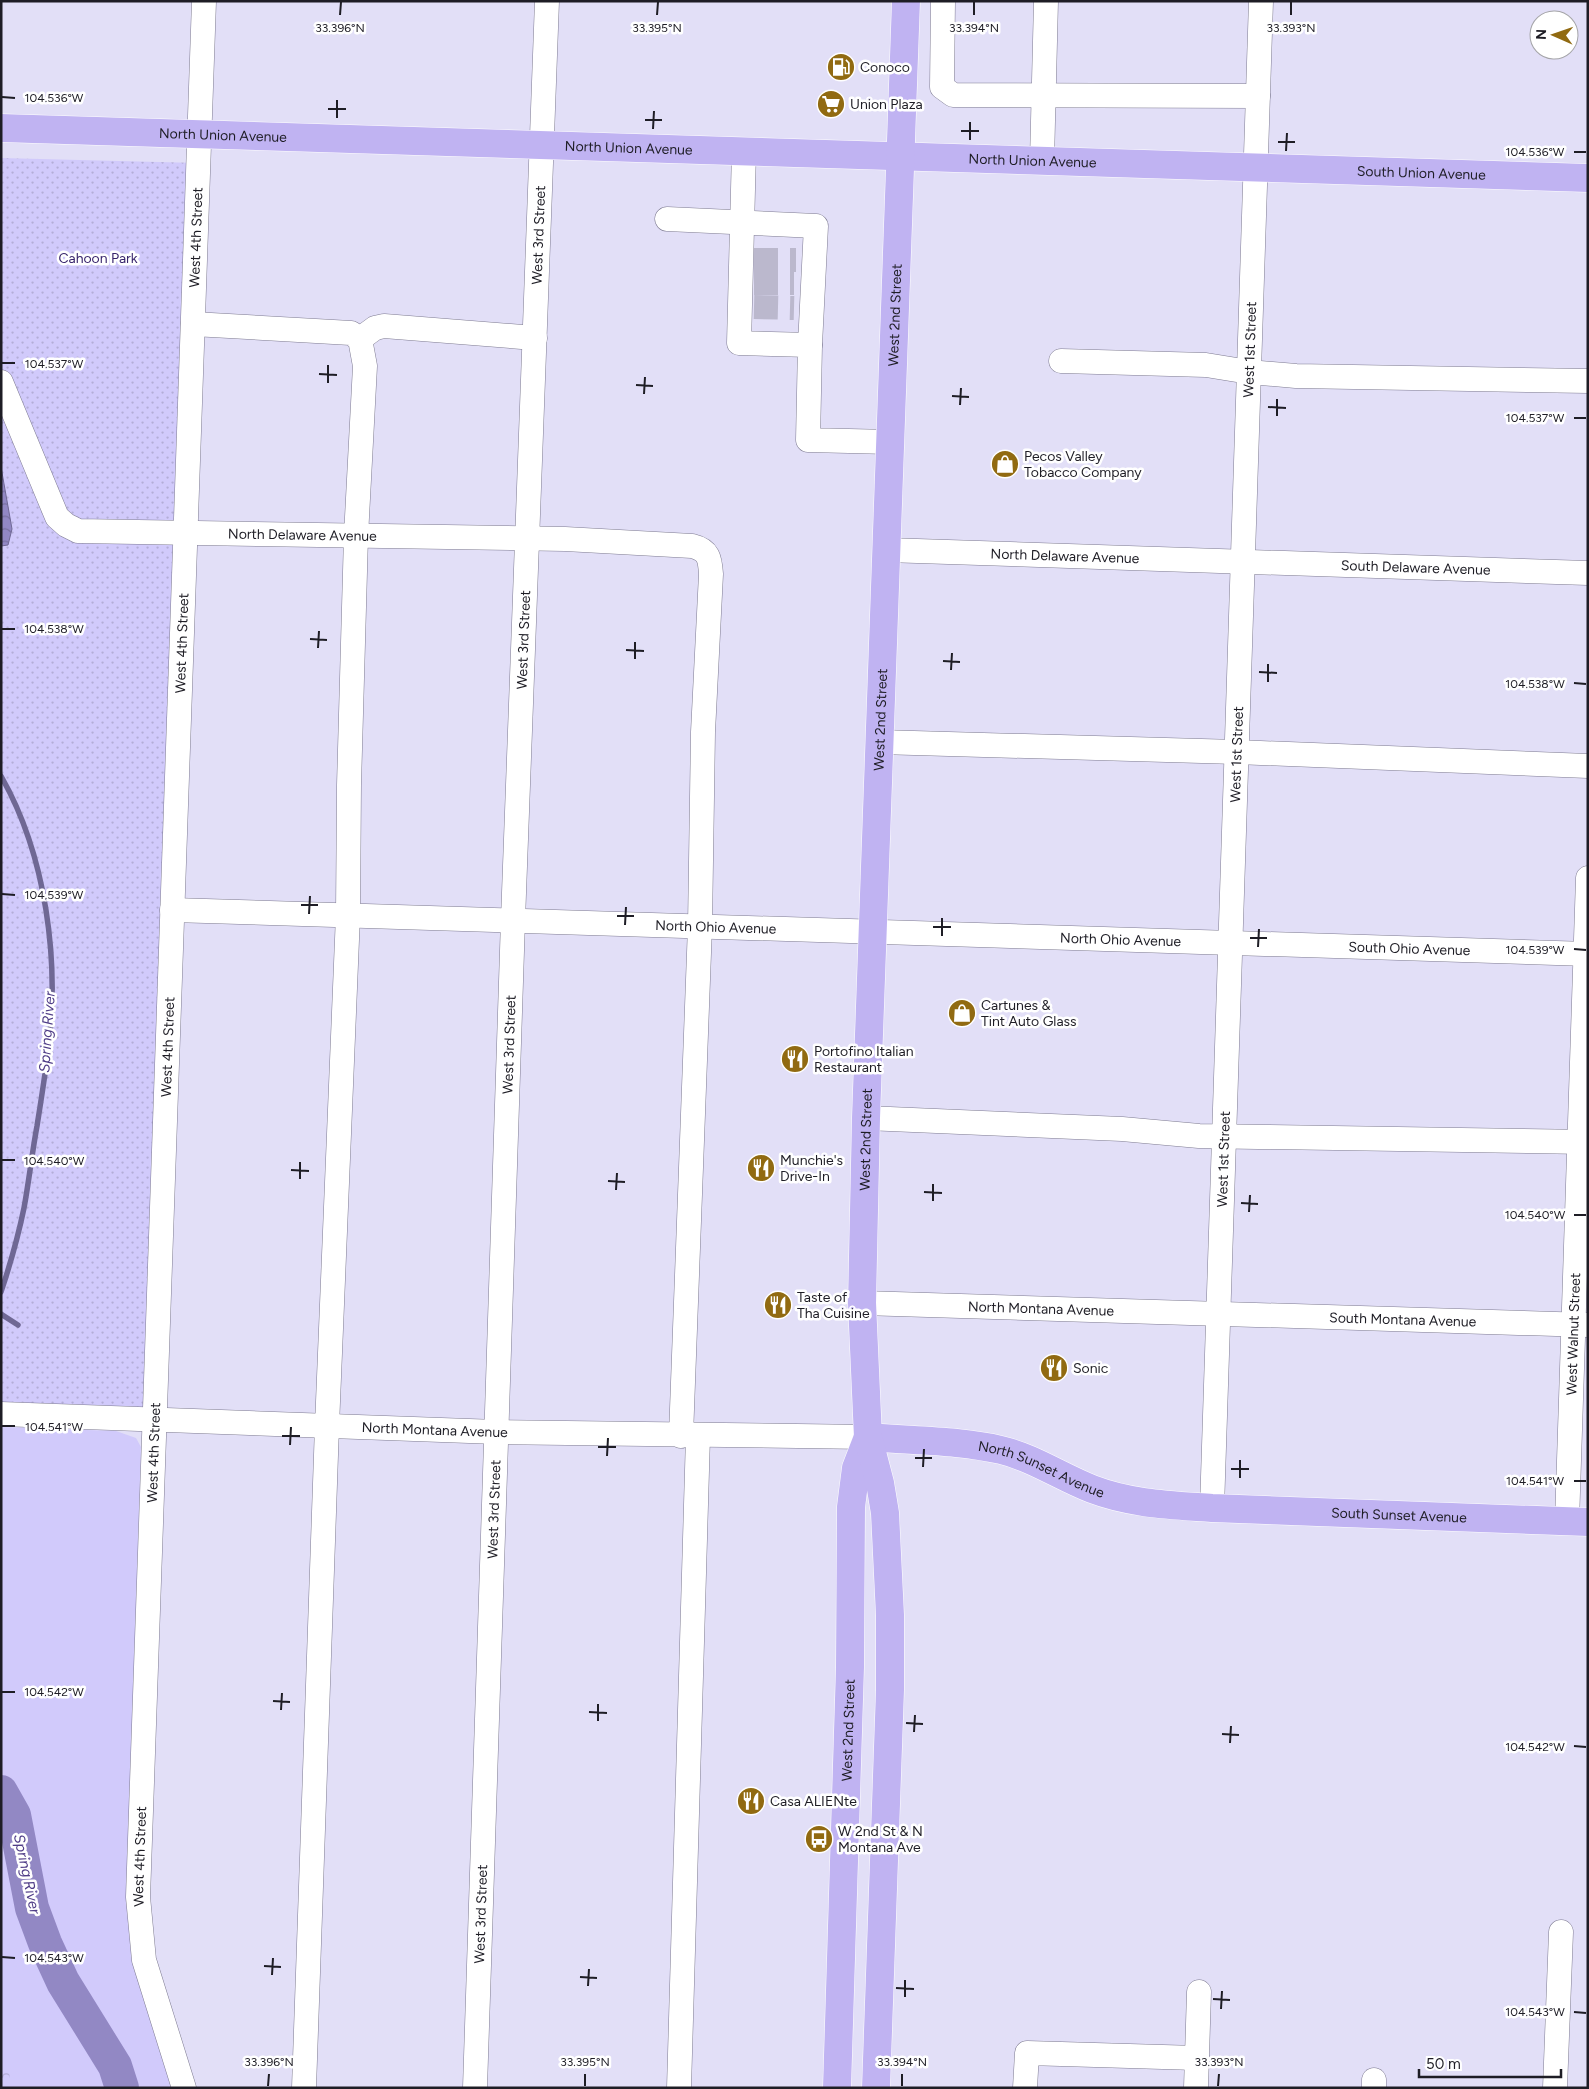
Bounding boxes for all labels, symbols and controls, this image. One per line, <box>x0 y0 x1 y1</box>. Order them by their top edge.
north arrow <box>1529 10 1579 60</box>
text: 33.396°N <box>315 21 365 35</box>
text: 33.395°N <box>632 21 682 35</box>
text: 33.394°N <box>949 21 999 35</box>
text: 33.393°N <box>1266 21 1316 35</box>
text: N <box>1533 29 1550 40</box>
fuel station icon: Conoco <box>826 52 856 82</box>
place label: Conoco <box>860 59 910 76</box>
supermarket icon: Union Plaza <box>816 89 846 119</box>
text: 104.536°W <box>25 91 84 105</box>
place label: Union Plaza <box>850 96 923 113</box>
street label: North Union Avenue <box>159 125 287 146</box>
street label: North Union Avenue <box>564 138 693 159</box>
text: 104.536°W <box>1506 145 1565 159</box>
street label: North Union Avenue <box>968 150 1097 172</box>
street label: South Union Avenue <box>1357 163 1486 184</box>
street label: West 3rd Street <box>529 185 549 285</box>
street label: West 4th Street <box>186 187 207 288</box>
park label: Cahoon Park <box>58 250 138 267</box>
street label: West 2nd Street <box>885 264 906 367</box>
street label: West 1st Street <box>1240 301 1260 398</box>
text: 104.537°W <box>25 357 84 371</box>
text: 104.537°W <box>1506 411 1565 425</box>
place label: Pecos Valley Tobacco Company <box>1024 448 1142 481</box>
shop icon: Pecos Valley Tobacco Company <box>990 449 1020 479</box>
street label: North Delaware Avenue <box>228 525 377 545</box>
street label: North Delaware Avenue <box>990 545 1140 567</box>
street label: South Delaware Avenue <box>1341 557 1491 579</box>
street label: West 3rd Street <box>514 590 534 690</box>
street label: West 4th Street <box>172 593 192 694</box>
text: 104.538°W <box>24 622 84 636</box>
street label: West 2nd Street <box>870 668 891 771</box>
text: 104.538°W <box>1505 677 1565 691</box>
street label: West 1st Street <box>1227 706 1247 803</box>
text: 104.539°W <box>25 888 84 902</box>
street label: North Ohio Avenue <box>655 917 777 938</box>
street label: North Ohio Avenue <box>1060 930 1182 950</box>
street label: South Ohio Avenue <box>1348 939 1471 959</box>
text: 104.539°W <box>1506 943 1565 957</box>
water label: Spring River <box>35 990 59 1073</box>
street label: West 3rd Street <box>499 995 520 1094</box>
street label: West 4th Street <box>158 996 178 1097</box>
place label: Cartunes & Tint Auto Glass <box>981 997 1077 1030</box>
shop icon: Cartunes & Tint Auto Glass <box>947 998 977 1028</box>
place label: Portofino Italian Restaurant <box>814 1043 914 1076</box>
restaurant icon: Portofino Italian Restaurant <box>780 1044 810 1074</box>
street label: West 2nd Street <box>856 1088 876 1191</box>
street label: West 1st Street <box>1214 1111 1234 1208</box>
place label: Munchie's Drive-In <box>780 1152 843 1185</box>
restaurant icon: Munchie's Drive-In <box>746 1153 776 1183</box>
text: 104.540°W <box>24 1154 85 1168</box>
text: 104.540°W <box>1505 1208 1566 1222</box>
street label: West Walnut Street <box>1563 1273 1584 1396</box>
place label: Taste of Tha Cuisine <box>797 1289 870 1322</box>
restaurant icon: Taste of Tha Cuisine <box>763 1290 793 1320</box>
street label: North Montana Avenue <box>968 1298 1115 1320</box>
street label: South Montana Avenue <box>1329 1309 1477 1331</box>
restaurant icon: Sonic <box>1039 1353 1069 1383</box>
place label: Sonic <box>1073 1360 1109 1377</box>
street label: West 4th Street <box>144 1402 164 1503</box>
street label: North Montana Avenue <box>361 1419 508 1441</box>
text: 104.541°W <box>25 1420 83 1434</box>
street label: North Sunset Avenue <box>977 1438 1107 1502</box>
street label: West 3rd Street <box>484 1460 504 1559</box>
text: 104.541°W <box>1506 1474 1564 1488</box>
street label: South Sunset Avenue <box>1331 1504 1467 1526</box>
street label: West 2nd Street <box>838 1679 859 1782</box>
text: 104.542°W <box>24 1685 84 1699</box>
text: 104.542°W <box>1505 1740 1565 1754</box>
restaurant icon: Casa ALIENte <box>736 1786 766 1816</box>
place label: Casa ALIENte <box>770 1793 857 1810</box>
street label: West 4th Street <box>130 1806 150 1907</box>
place label: W 2nd St & N Montana Ave <box>838 1823 923 1856</box>
bus stop icon: W 2nd St & N Montana Ave <box>804 1824 834 1854</box>
water label: Spring River <box>10 1832 44 1917</box>
street label: West 3rd Street <box>471 1864 491 1964</box>
text: 104.543°W <box>24 1951 84 1965</box>
text: 104.543°W <box>1505 2005 1565 2019</box>
scale bar <box>1419 2046 1562 2078</box>
text: 33.396°N <box>244 2055 294 2069</box>
text: 33.395°N <box>560 2055 610 2069</box>
text: 33.394°N <box>877 2055 927 2069</box>
text: 33.393°N <box>1194 2055 1244 2069</box>
text: 50 m <box>1426 2055 1461 2073</box>

